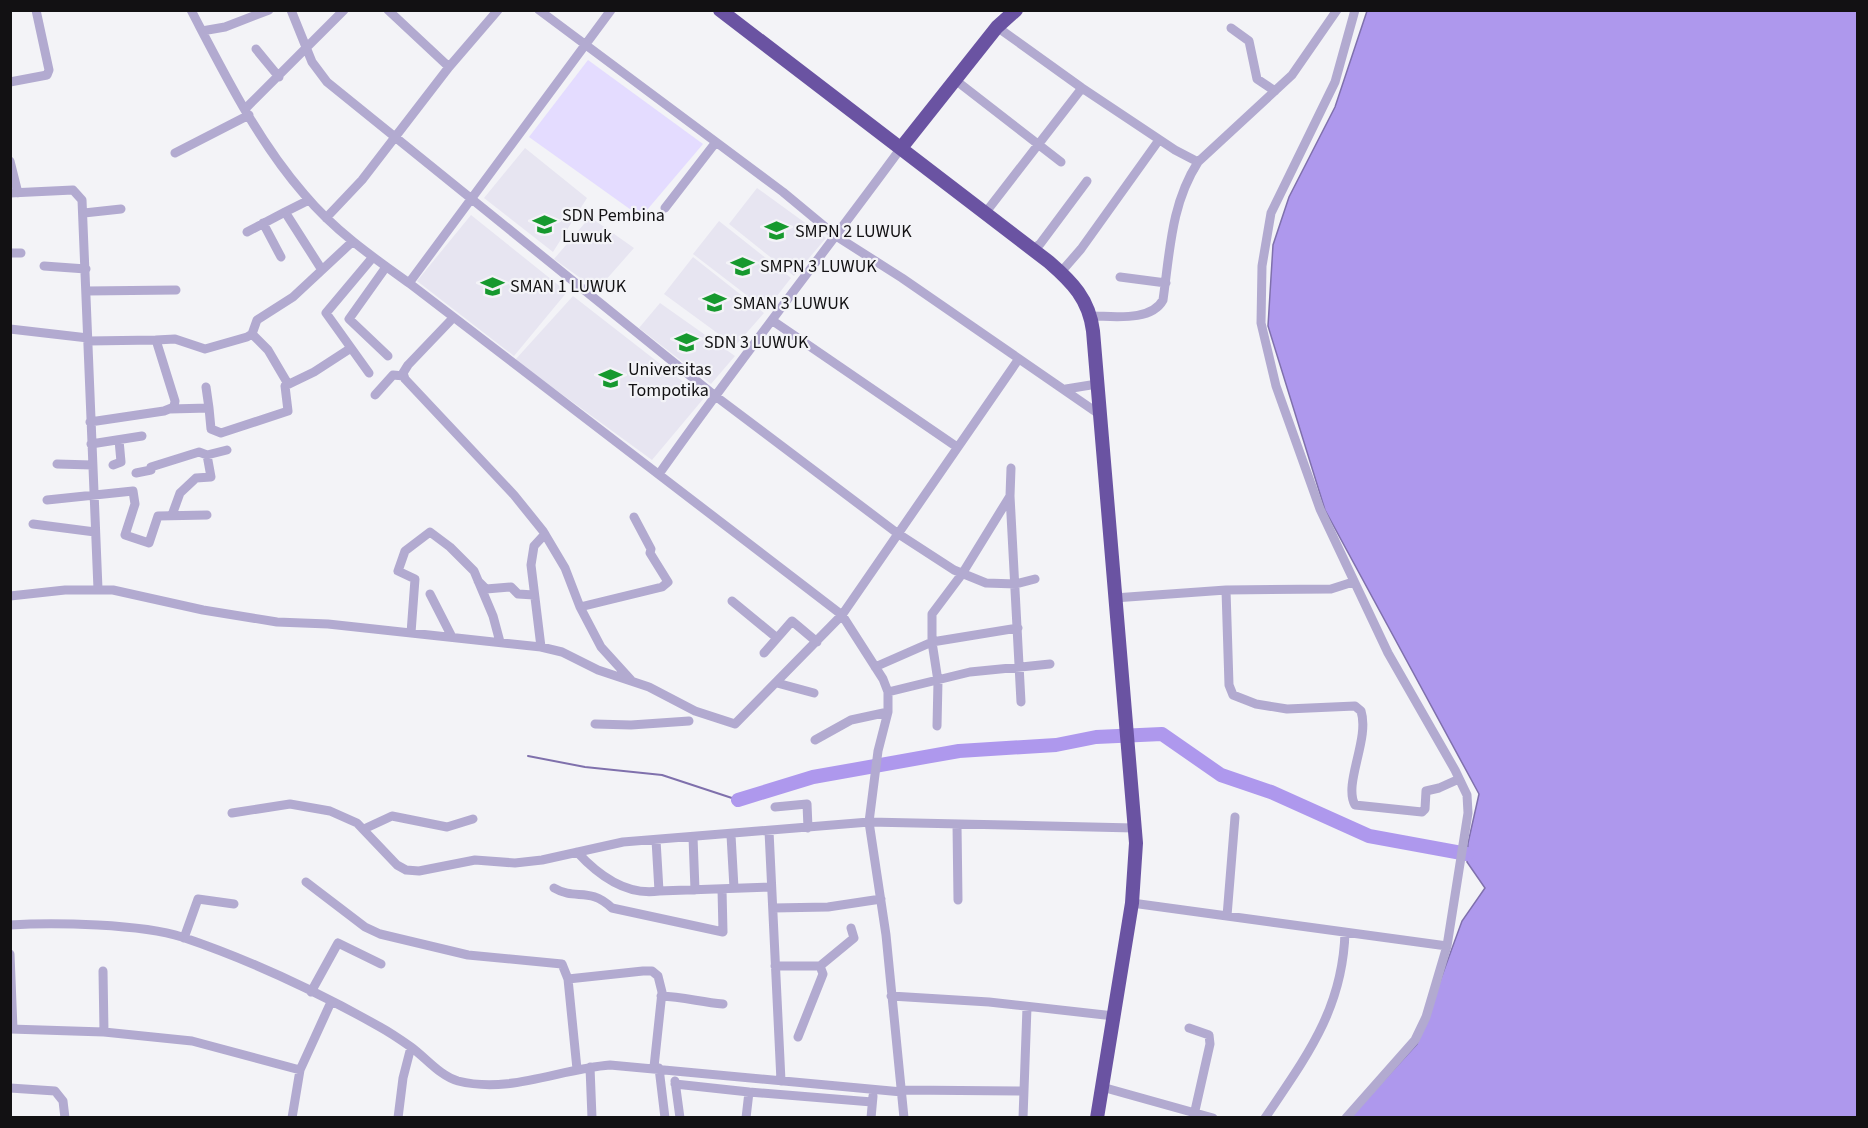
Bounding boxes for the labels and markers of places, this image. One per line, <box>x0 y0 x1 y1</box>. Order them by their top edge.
place label: SDN Pembina Luwuk <box>562 203 665 249</box>
school or university icon: SDN Pembina Luwuk <box>531 212 557 238</box>
school or university icon: SMPN 2 LUWUK <box>764 218 790 244</box>
place label: SMPN 2 LUWUK <box>795 219 912 244</box>
school or university icon: SMPN 3 LUWUK <box>729 253 755 279</box>
place label: SMPN 3 LUWUK <box>760 254 877 279</box>
school or university icon: SMAN 1 LUWUK <box>479 273 505 299</box>
place label: SMAN 1 LUWUK <box>510 274 627 299</box>
school or university icon: SMAN 3 LUWUK <box>702 290 728 316</box>
place label: SMAN 3 LUWUK <box>733 291 850 316</box>
school or university icon: SDN 3 LUWUK <box>673 329 699 355</box>
place label: SDN 3 LUWUK <box>704 330 809 355</box>
place label: Universitas Tompotika <box>628 357 712 403</box>
school or university icon: Universitas Tompotika <box>597 366 623 392</box>

